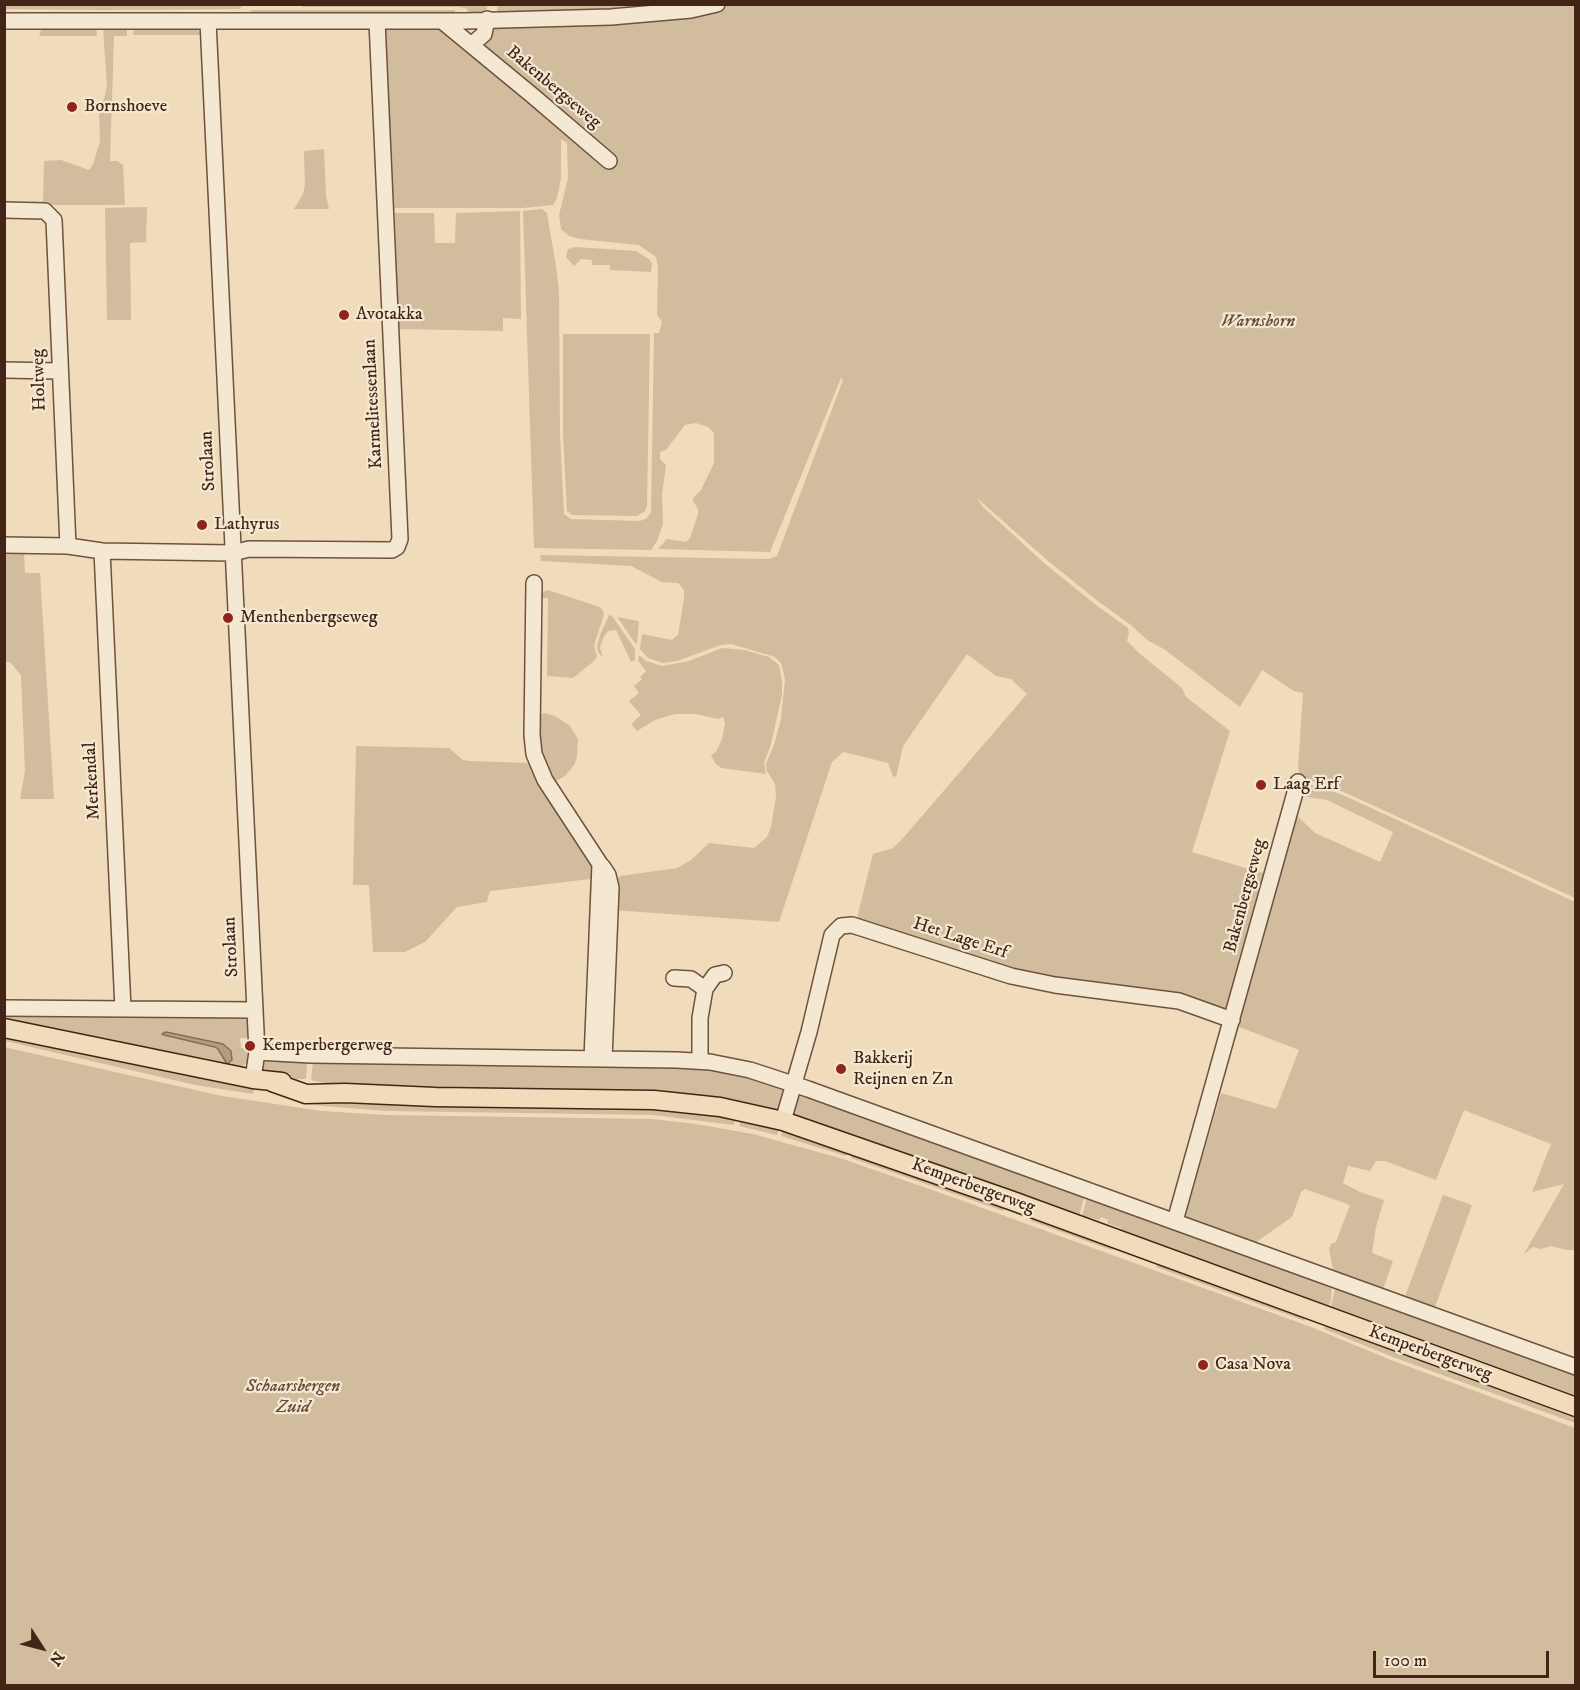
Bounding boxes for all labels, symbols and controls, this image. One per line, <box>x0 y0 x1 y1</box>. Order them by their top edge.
street label: Bakenbergseweg <box>501 42 605 134</box>
place label: Bornshoeve <box>84 96 167 118</box>
marker: Bornshoeve <box>65 100 79 114</box>
place label: Avotakka <box>356 304 423 326</box>
marker: Avotakka <box>337 308 351 322</box>
park label: Warnsborn <box>1221 311 1295 333</box>
street label: Karmelitessenlaan <box>360 338 388 470</box>
street label: Holtweg <box>28 348 52 412</box>
street label: Strolaan <box>197 430 221 492</box>
place label: Lathyrus <box>214 514 280 536</box>
marker: Lathyrus <box>195 518 209 532</box>
place label: Menthenbergseweg <box>240 607 377 629</box>
marker: Menthenbergseweg <box>221 611 235 625</box>
street label: Merkendal <box>80 742 106 820</box>
place label: Laag Erf <box>1273 774 1339 796</box>
marker: Laag Erf <box>1254 778 1268 792</box>
street label: Bakenbergseweg <box>1220 837 1272 955</box>
street label: Het Lage Erf <box>910 914 1010 964</box>
street label: Strolaan <box>220 916 244 978</box>
place label: Kemperbergerweg <box>262 1035 392 1057</box>
marker: Kemperbergerweg <box>243 1039 257 1053</box>
place label: Bakkerij Reijnen en Zn <box>853 1048 953 1090</box>
marker: Bakkerij Reijnen en Zn <box>834 1062 848 1076</box>
street label: Kemperbergerweg <box>908 1155 1038 1219</box>
street label: Kemperbergerweg <box>1365 1322 1495 1386</box>
place label: Casa Nova <box>1215 1354 1291 1376</box>
marker: Casa Nova <box>1196 1358 1210 1372</box>
park label: Schaarsbergen Zuid <box>246 1376 340 1418</box>
north arrow <box>12 1618 72 1678</box>
scale bar <box>1376 1639 1552 1677</box>
text: N <box>45 1647 69 1670</box>
text: 100 m <box>1384 1650 1427 1672</box>

